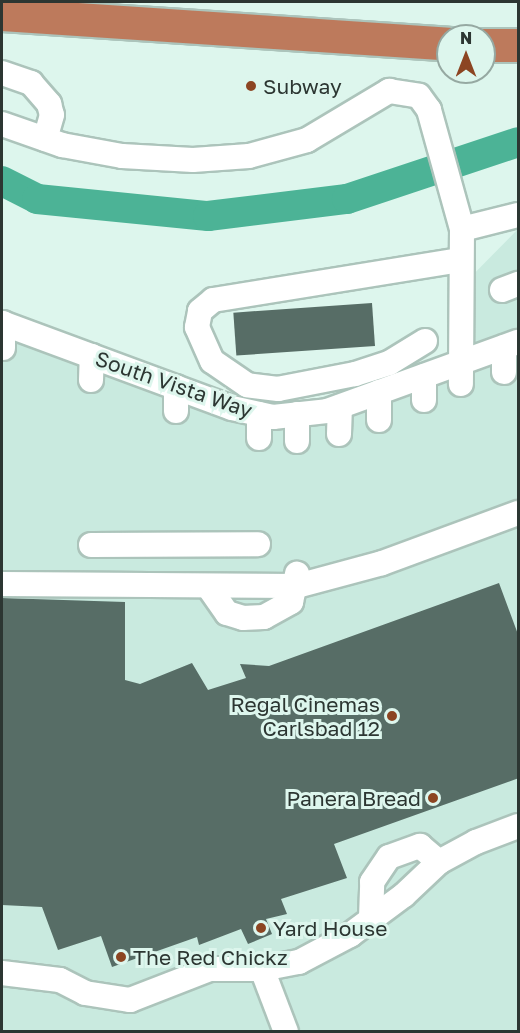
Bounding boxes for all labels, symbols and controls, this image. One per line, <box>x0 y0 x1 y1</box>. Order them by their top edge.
north arrow <box>436 24 496 84</box>
text: N <box>460 28 472 48</box>
place label: Subway <box>263 73 342 99</box>
marker: Subway <box>244 79 258 93</box>
street label: South Vista Way <box>92 345 256 423</box>
place label: Regal Cinemas Carlsbad 12 <box>230 691 380 741</box>
marker: Regal Cinemas Carlsbad 12 <box>385 709 399 723</box>
place label: Panera Bread <box>286 785 421 811</box>
marker: Panera Bread <box>426 791 440 805</box>
place label: Yard House <box>273 915 387 941</box>
marker: Yard House <box>254 921 268 935</box>
place label: The Red Chickz <box>133 944 288 970</box>
marker: The Red Chickz <box>114 950 128 964</box>

